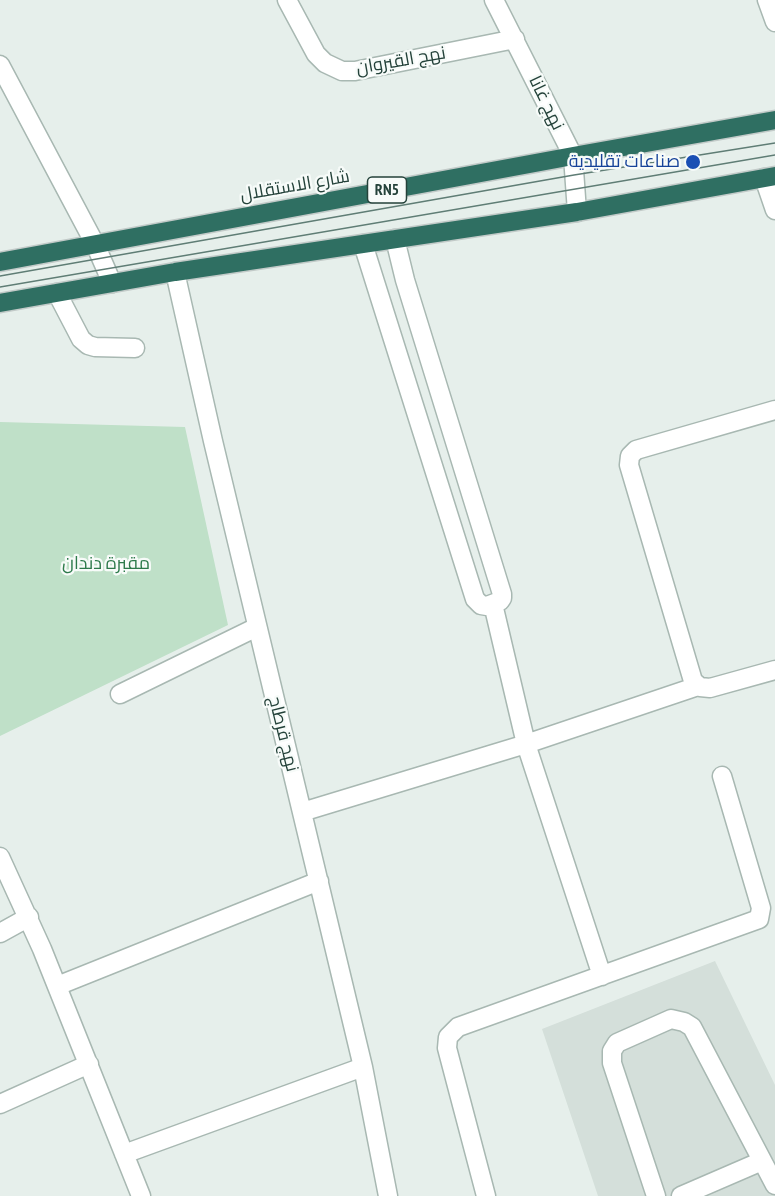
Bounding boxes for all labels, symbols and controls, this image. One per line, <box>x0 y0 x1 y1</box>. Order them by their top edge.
street label: نهج القيروان <box>355 43 447 79</box>
street label: نهج غانا <box>524 72 568 134</box>
place label: صناعات تقليدية <box>569 151 680 173</box>
marker: صناعات تقليدية <box>684 153 702 171</box>
street label: شارع الاستقلال <box>239 166 351 206</box>
road number: RN5 <box>368 177 406 203</box>
park label: مقبرة دندان <box>62 553 150 575</box>
street label: نهج قرطاج <box>263 694 303 774</box>

